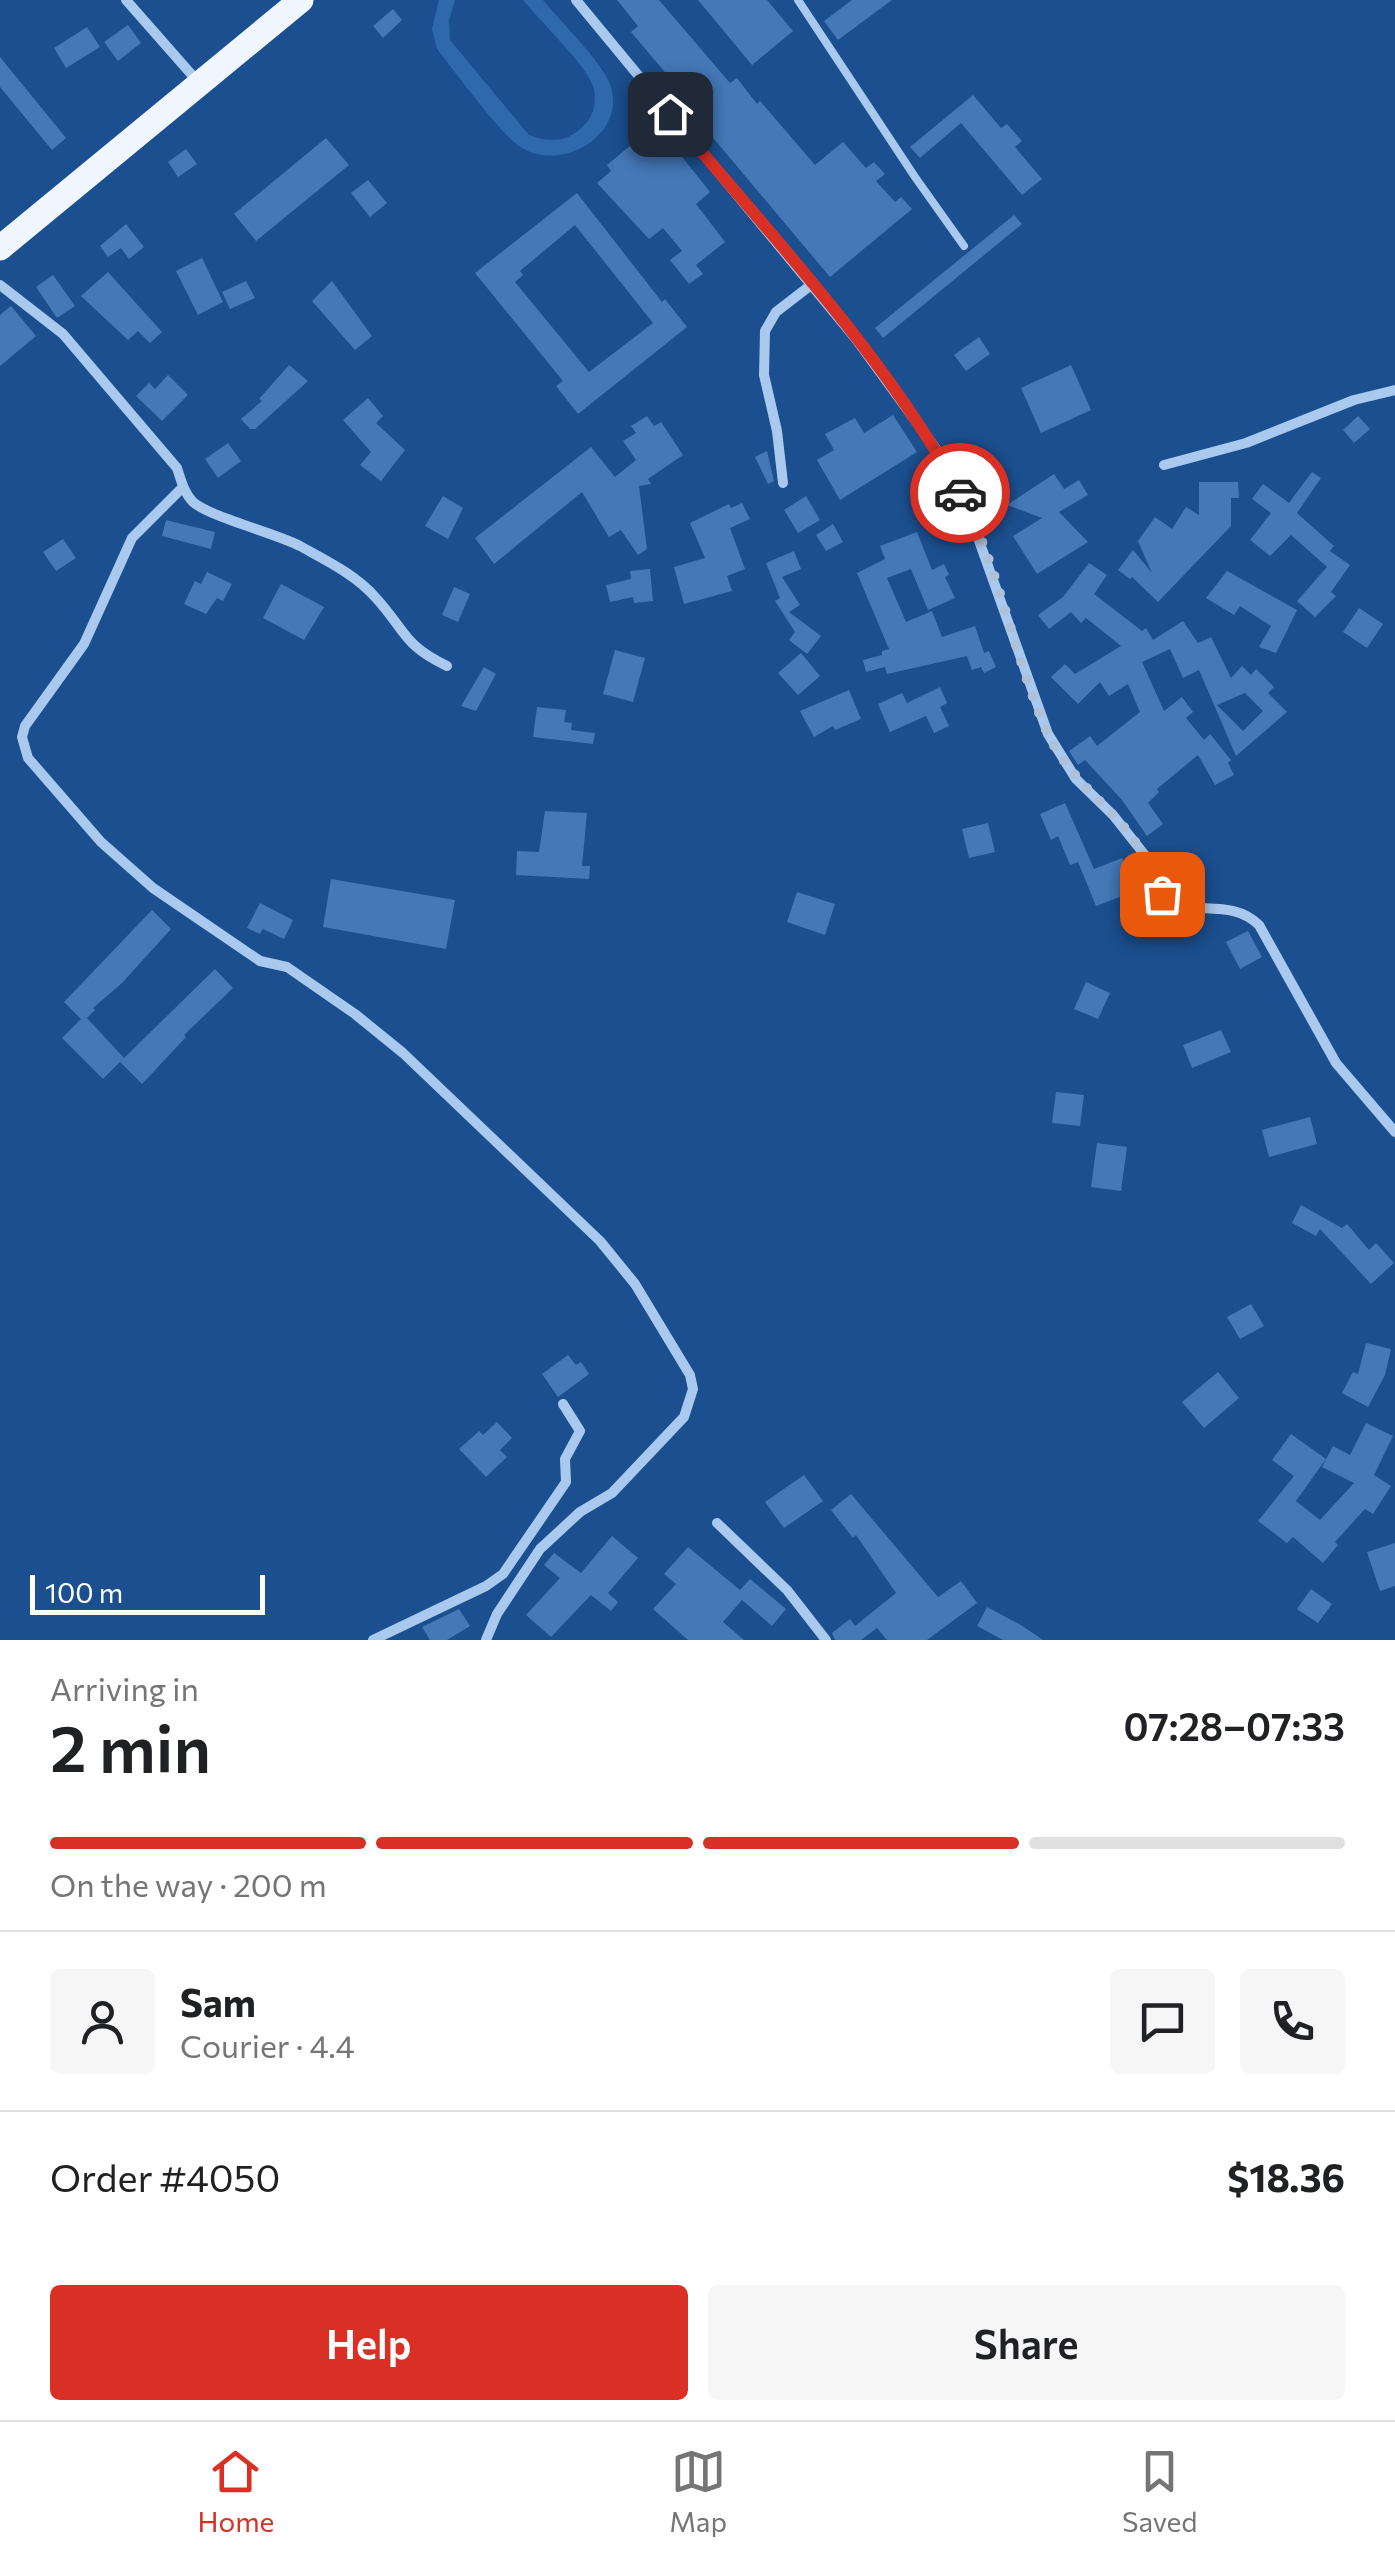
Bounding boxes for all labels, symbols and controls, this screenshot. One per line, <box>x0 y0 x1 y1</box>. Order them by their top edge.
pin <box>628 72 713 157</box>
icon: home <box>643 87 698 142</box>
courier <box>910 443 1010 543</box>
icon: car <box>933 466 988 521</box>
pin <box>1120 852 1205 937</box>
icon: bag <box>1135 867 1190 922</box>
scale bar <box>30 1570 265 1614</box>
text: 100 m <box>45 1575 123 1609</box>
text: Arriving in <box>50 1668 199 1708</box>
text: 07:28–07:33 <box>1123 1702 1345 1749</box>
text: 2 min <box>50 1706 211 1785</box>
text: On the way · 200 m <box>50 1864 327 1904</box>
button: person <box>50 1969 155 2074</box>
button: chat <box>1110 1969 1215 2074</box>
button: phone <box>1240 1969 1345 2074</box>
text: Sam <box>180 1978 256 2025</box>
text: Courier · 4.4 <box>180 2025 355 2065</box>
text: Order #4050 <box>50 2153 280 2200</box>
text: $18.36 <box>1227 2153 1345 2200</box>
button: Help <box>50 2285 688 2400</box>
button: Share <box>708 2285 1345 2400</box>
tab: Home <box>197 2444 274 2538</box>
tab: Map <box>669 2444 727 2538</box>
tab: Saved <box>1122 2444 1198 2538</box>

